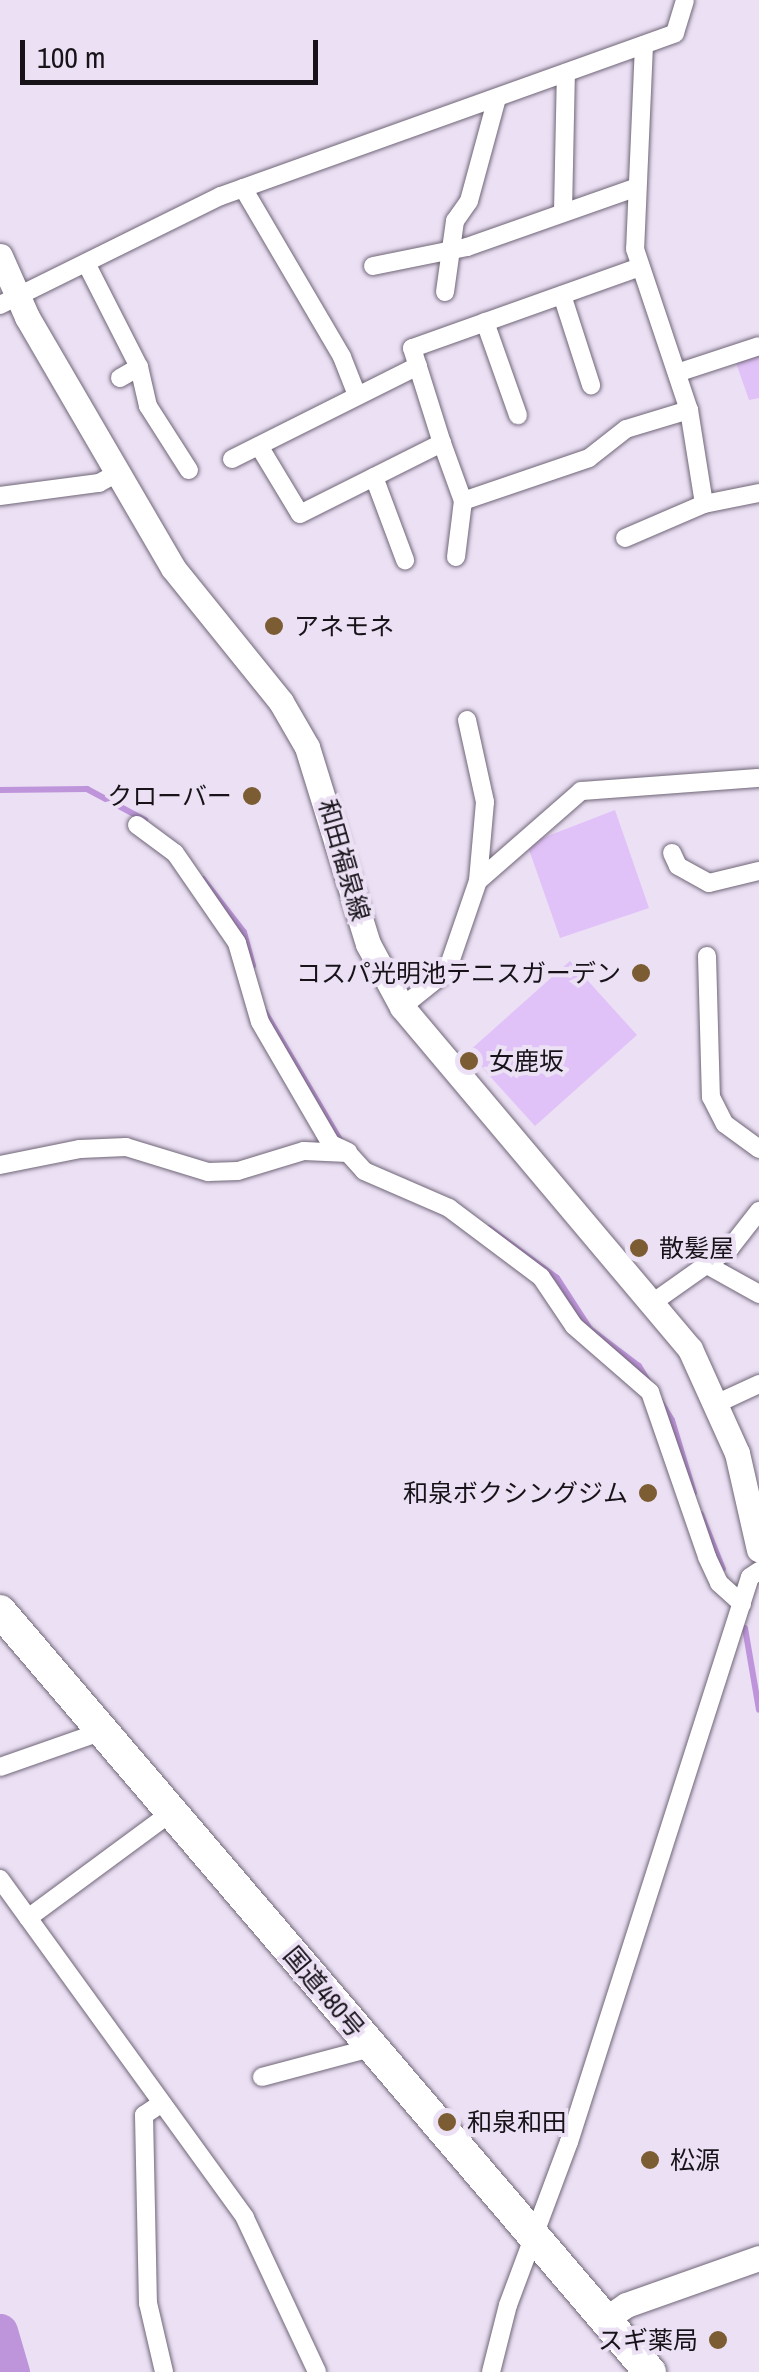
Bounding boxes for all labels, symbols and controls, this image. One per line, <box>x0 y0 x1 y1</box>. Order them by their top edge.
scale bar <box>25 20 322 82</box>
text: 100 m <box>37 37 105 77</box>
place label: アネモネ <box>294 611 394 641</box>
marker: アネモネ <box>263 615 285 637</box>
place label: クローバー <box>107 781 232 811</box>
marker: クローバー <box>241 785 263 807</box>
street label: 和田福泉線 <box>312 796 376 924</box>
place label: コスパ光明池テニスガーデン <box>296 958 621 988</box>
marker: コスパ光明池テニスガーデン <box>630 962 652 984</box>
place label: 女鹿坂 <box>489 1046 564 1076</box>
marker: 女鹿坂 <box>458 1050 480 1072</box>
place label: 散髪屋 <box>659 1233 734 1263</box>
marker: 散髪屋 <box>628 1237 650 1259</box>
place label: 和泉ボクシングジム <box>403 1478 628 1508</box>
marker: 和泉ボクシングジム <box>637 1482 659 1504</box>
street label: 国道480号 <box>277 1941 371 2043</box>
place label: 和泉和田 <box>467 2107 567 2137</box>
marker: 和泉和田 <box>436 2111 458 2133</box>
place label: 松源 <box>670 2145 720 2175</box>
marker: 松源 <box>639 2149 661 2171</box>
place label: スギ薬局 <box>598 2325 698 2355</box>
marker: スギ薬局 <box>707 2329 729 2351</box>

